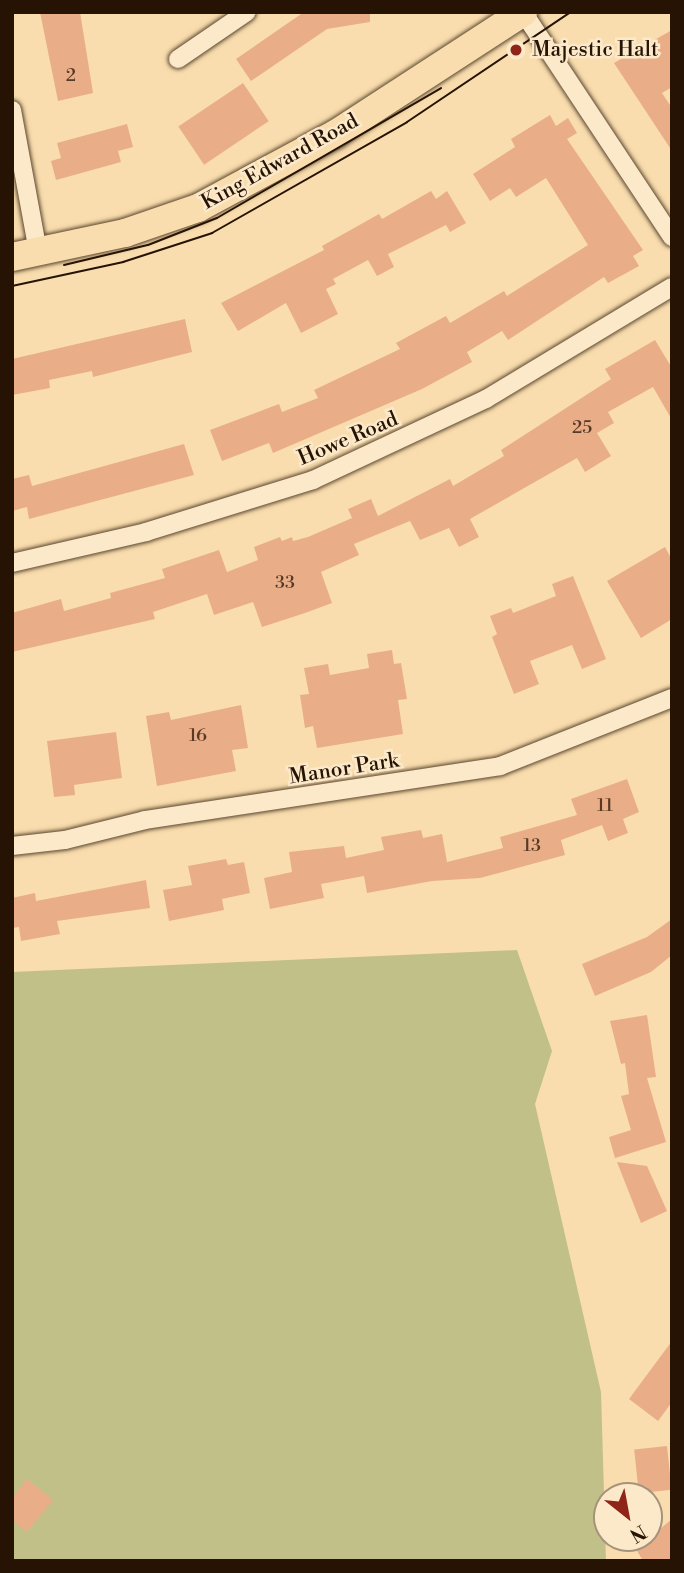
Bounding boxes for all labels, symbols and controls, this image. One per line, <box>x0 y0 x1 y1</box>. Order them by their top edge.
place label: Majestic Halt <box>532 37 658 63</box>
marker: Majestic Halt <box>506 40 526 60</box>
house number: 2 <box>66 65 76 87</box>
street label: King Edward Road <box>197 108 363 216</box>
street label: Howe Road <box>294 407 402 471</box>
house number: 25 <box>572 417 592 439</box>
house number: 33 <box>275 572 295 594</box>
house number: 16 <box>189 725 207 747</box>
street label: Manor Park <box>287 748 401 790</box>
house number: 11 <box>597 795 613 817</box>
house number: 13 <box>523 835 541 857</box>
north arrow <box>593 1482 663 1552</box>
text: N <box>625 1519 650 1547</box>

